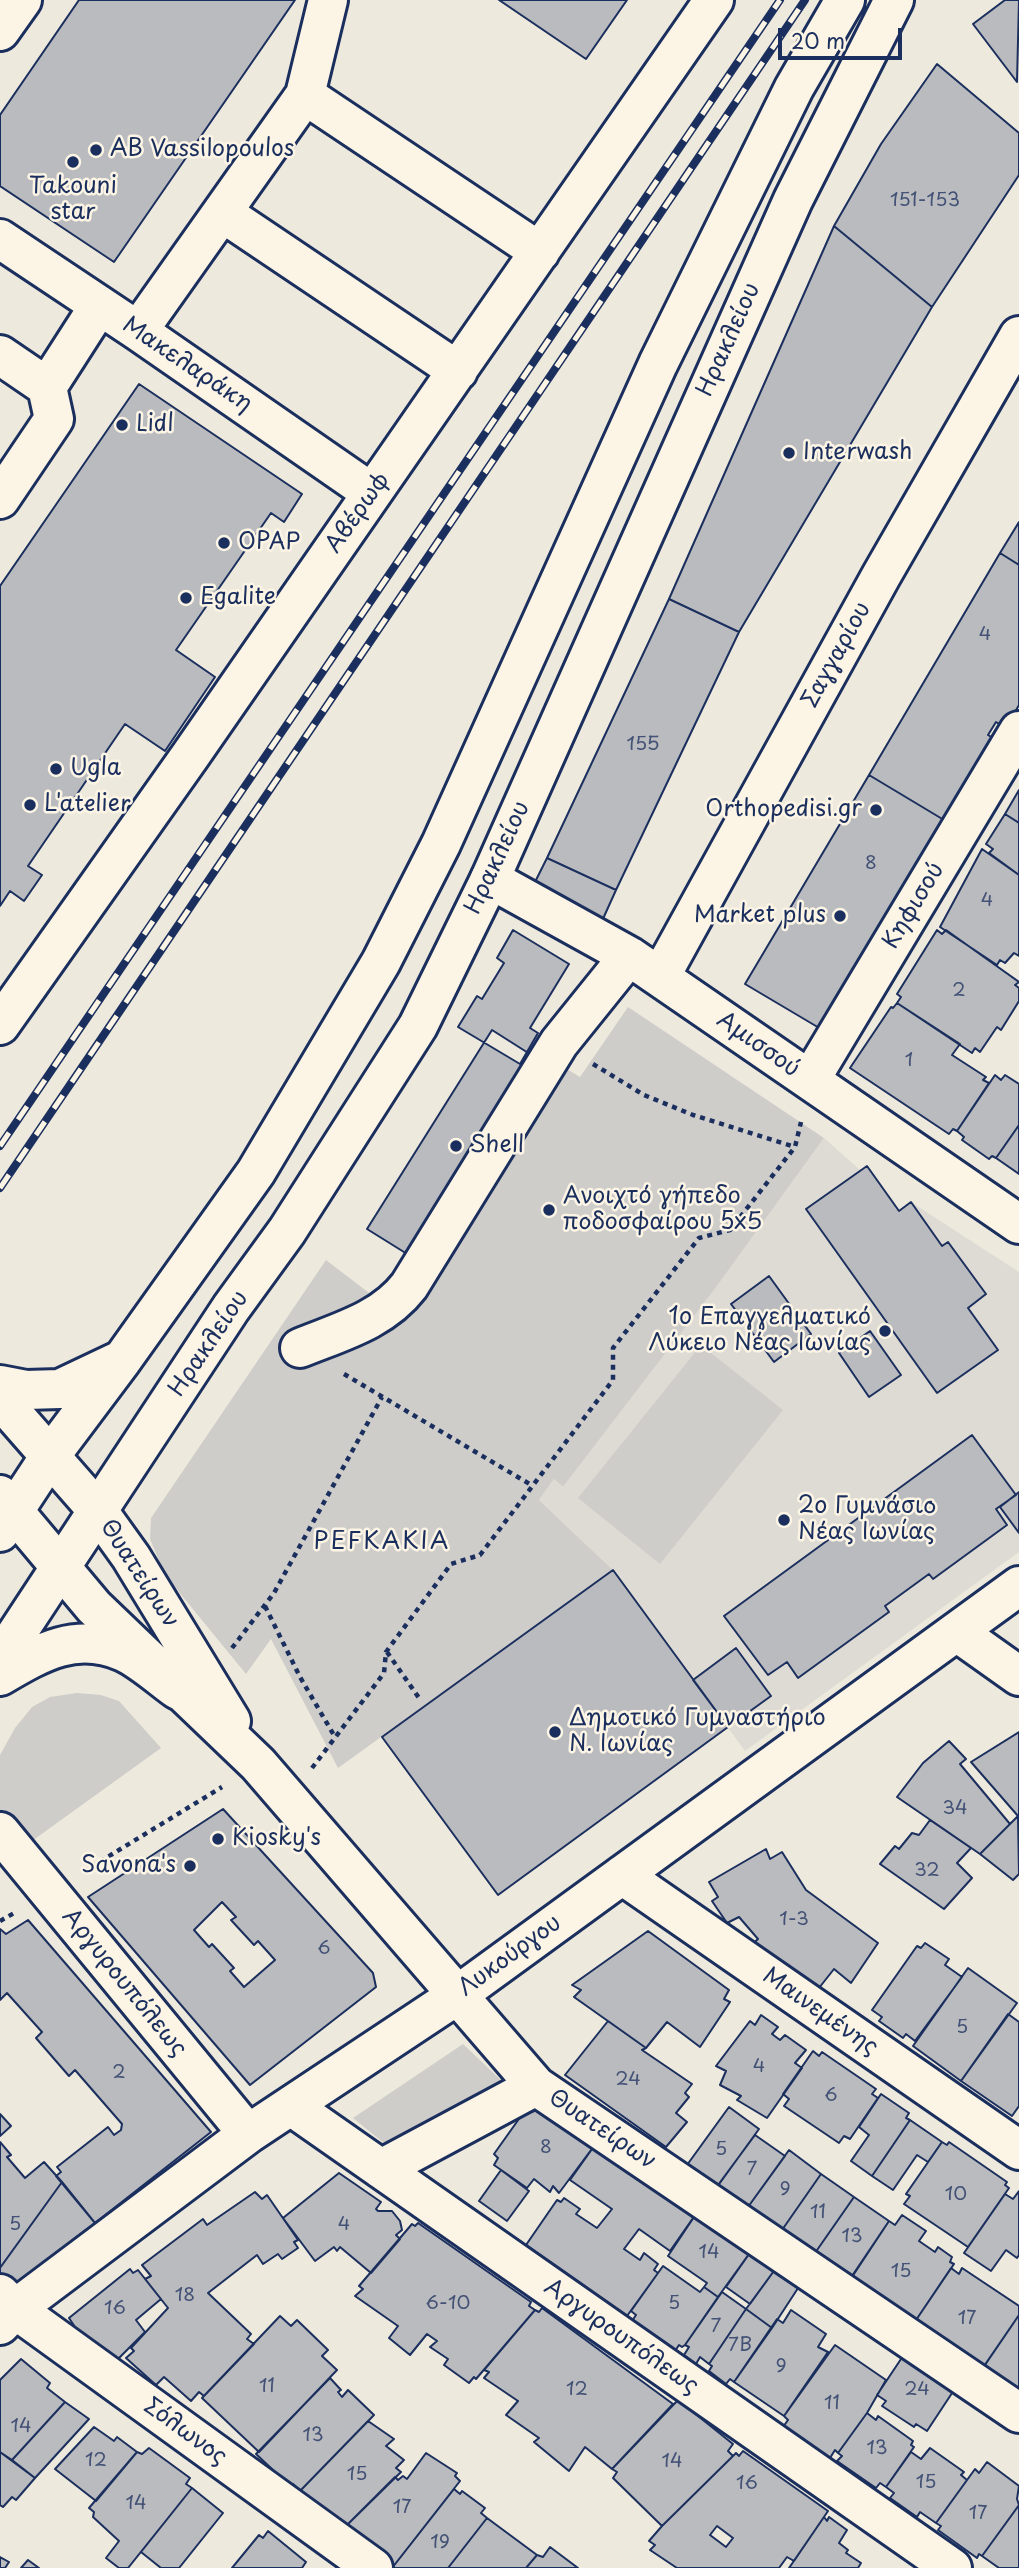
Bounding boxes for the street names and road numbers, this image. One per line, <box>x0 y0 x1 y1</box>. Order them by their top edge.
street label: Ηρακλείου <box>692 279 766 401</box>
street label: Μακελαράκη <box>117 311 257 419</box>
street label: Αβέρωφ <box>320 467 396 559</box>
street label: Σαγγαρίου <box>797 597 877 713</box>
street label: Ηρακλείου <box>460 797 536 919</box>
street label: Κηφισού <box>878 858 950 954</box>
street label: Αμισσού <box>711 1007 805 1083</box>
street label: Ηρακλείου <box>164 1286 254 1402</box>
street label: Θυατείρων <box>94 1515 184 1633</box>
street label: Αργυρουπόλεως <box>56 1904 192 2062</box>
street label: Λυκούργου <box>453 1910 567 2002</box>
street label: Μαινεμένης <box>757 1962 883 2062</box>
street label: Θυατείρων <box>543 2084 661 2176</box>
street label: Αργυρουπόλεως <box>539 2274 703 2400</box>
street label: Σόλωνος <box>138 2393 232 2471</box>

